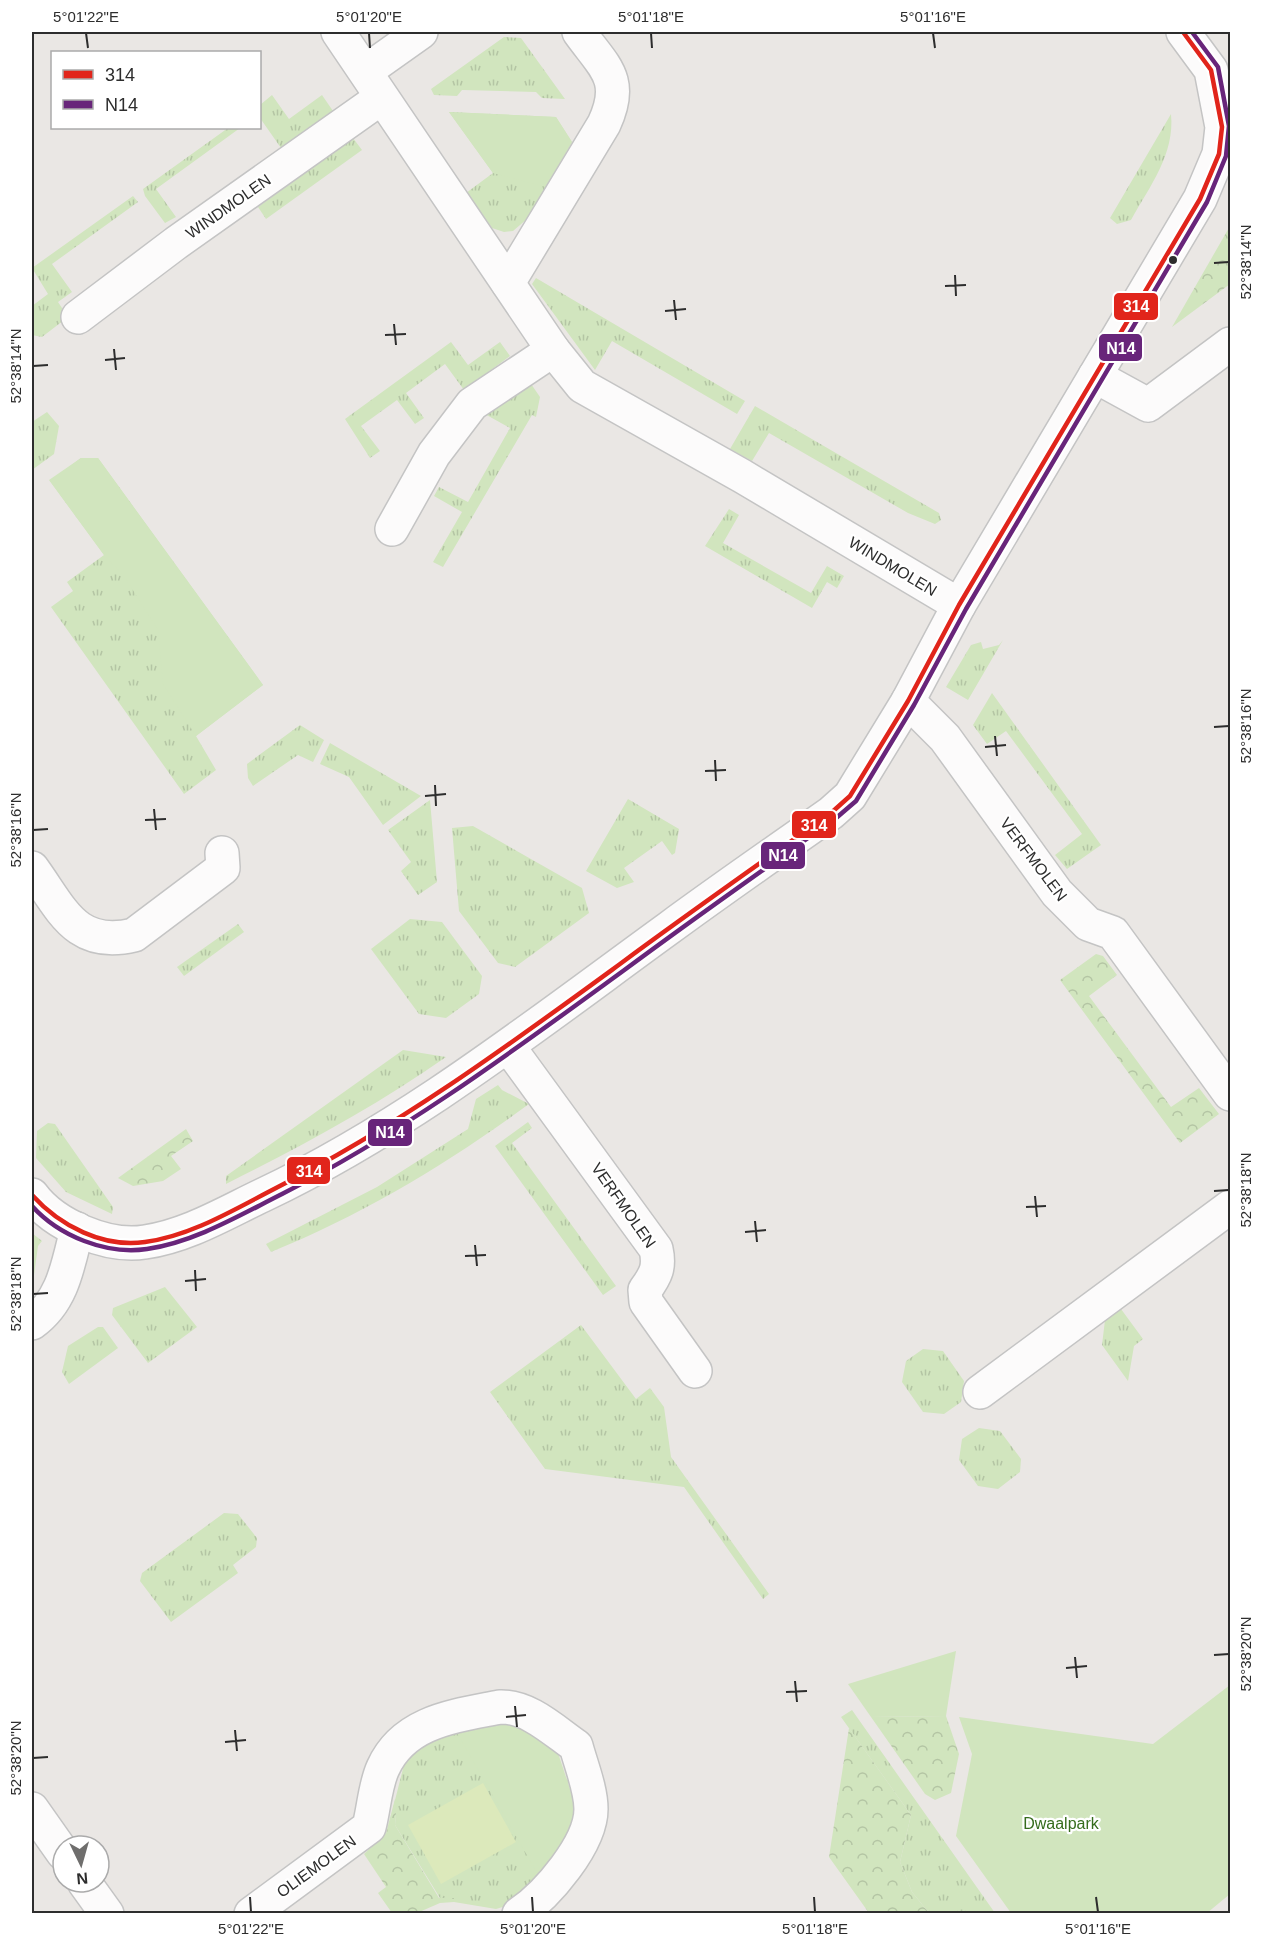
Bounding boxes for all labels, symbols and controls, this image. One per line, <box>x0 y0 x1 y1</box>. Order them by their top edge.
text: 5°01'22"E <box>53 8 119 25</box>
text: 5°01'20"E <box>336 8 402 25</box>
text: 5°01'18"E <box>618 8 684 25</box>
text: 5°01'16"E <box>900 8 966 25</box>
legend <box>51 51 261 129</box>
text: 314 <box>105 65 135 85</box>
text: N14 <box>105 95 138 115</box>
street label: WINDMOLEN <box>183 171 274 242</box>
text: 52°38'14"N <box>1237 224 1254 300</box>
unlabelled marker <box>1167 254 1179 266</box>
line badge: 314 <box>1113 292 1159 321</box>
text: 314 <box>1123 298 1149 315</box>
text: 52°38'14"N <box>7 328 24 404</box>
line badge: N14 <box>1098 333 1143 362</box>
text: N14 <box>1106 340 1136 357</box>
street label: WINDMOLEN <box>846 534 940 599</box>
text: 52°38'16"N <box>1237 688 1254 764</box>
text: 52°38'16"N <box>7 792 24 868</box>
line badge: 314 <box>791 810 837 839</box>
street label: VERFMOLEN <box>997 814 1070 904</box>
text: 314 <box>801 817 827 834</box>
line badge: N14 <box>760 841 806 870</box>
text: N14 <box>768 847 798 864</box>
line badge: N14 <box>367 1118 413 1147</box>
text: N14 <box>375 1124 405 1141</box>
text: 52°38'18"N <box>1237 1152 1254 1228</box>
line badge: 314 <box>286 1156 331 1185</box>
street label: VERFMOLEN <box>588 1160 659 1251</box>
text: 314 <box>296 1163 322 1180</box>
text: 52°38'18"N <box>7 1256 24 1332</box>
text: 52°38'20"N <box>1237 1616 1254 1692</box>
text: 52°38'20"N <box>7 1720 24 1796</box>
park label: Dwaalpark <box>1023 1815 1100 1832</box>
street label: OLIEMOLEN <box>274 1832 359 1901</box>
north arrow <box>51 1834 111 1894</box>
text: N <box>76 1869 89 1887</box>
text: 5°01'22"E <box>218 1920 284 1937</box>
text: 5°01'20"E <box>500 1920 566 1937</box>
text: 5°01'18"E <box>782 1920 848 1937</box>
text: 5°01'16"E <box>1065 1920 1131 1937</box>

